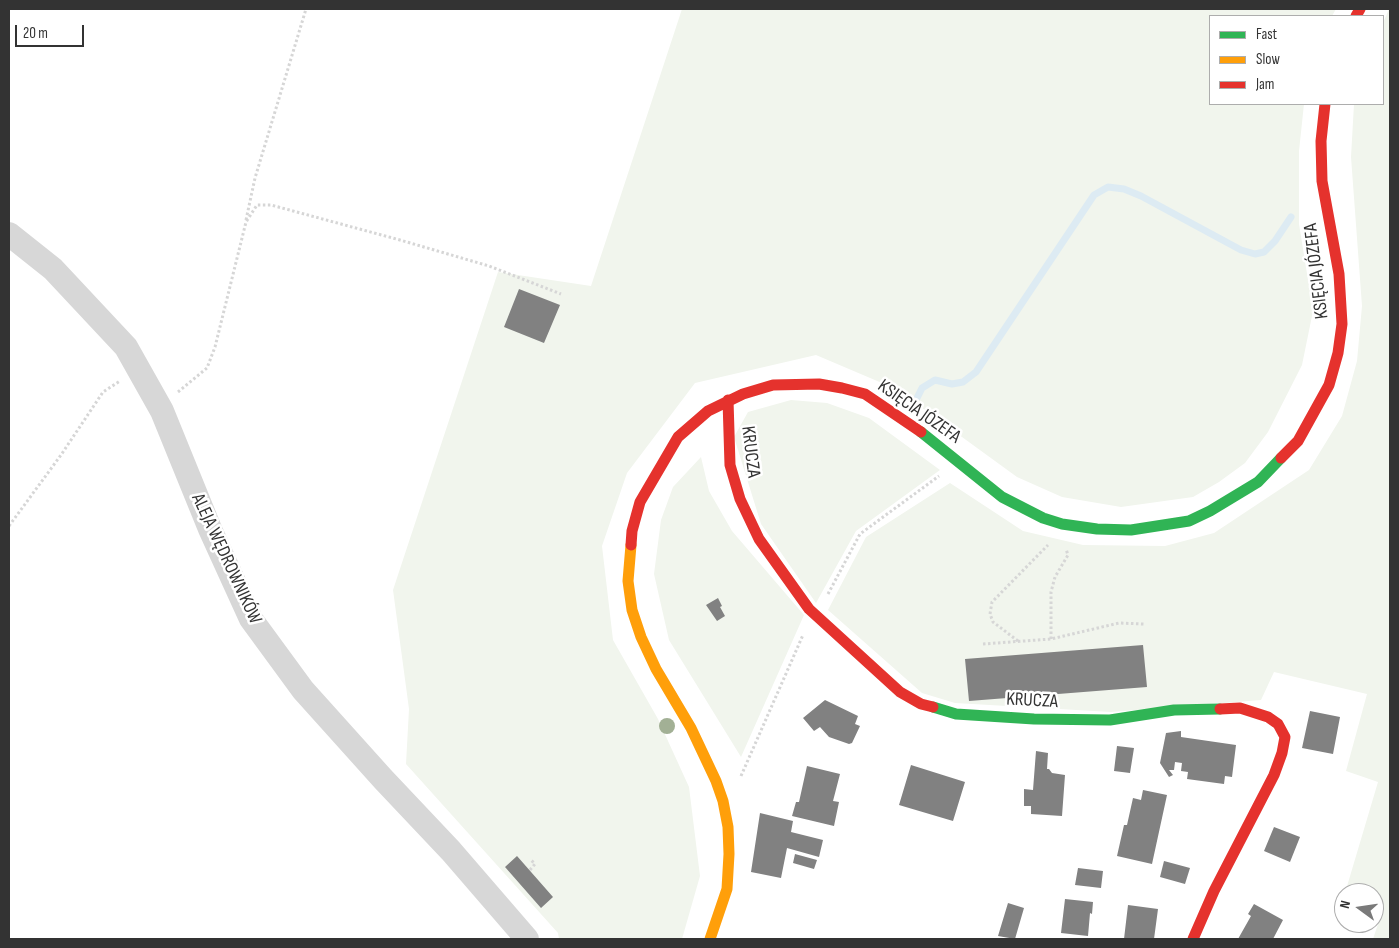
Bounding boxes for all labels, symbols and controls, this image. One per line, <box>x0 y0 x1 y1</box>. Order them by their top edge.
scale bar <box>18 15 86 47</box>
legend <box>1209 15 1384 105</box>
text: 20 m <box>23 24 48 43</box>
text: Fast <box>1256 25 1277 44</box>
text: Slow <box>1256 50 1280 69</box>
text: Jam <box>1256 75 1274 94</box>
street label: KSIĘCIA JÓZEFA <box>1300 222 1334 320</box>
street label: KSIĘCIA JÓZEFA <box>873 375 965 449</box>
street label: KRUCZA <box>736 425 764 479</box>
street label: ALEJA WĘDROWNIKÓW <box>186 490 266 628</box>
street label: KRUCZA <box>1006 688 1058 714</box>
north arrow <box>1334 883 1384 933</box>
text: N <box>1336 899 1354 910</box>

